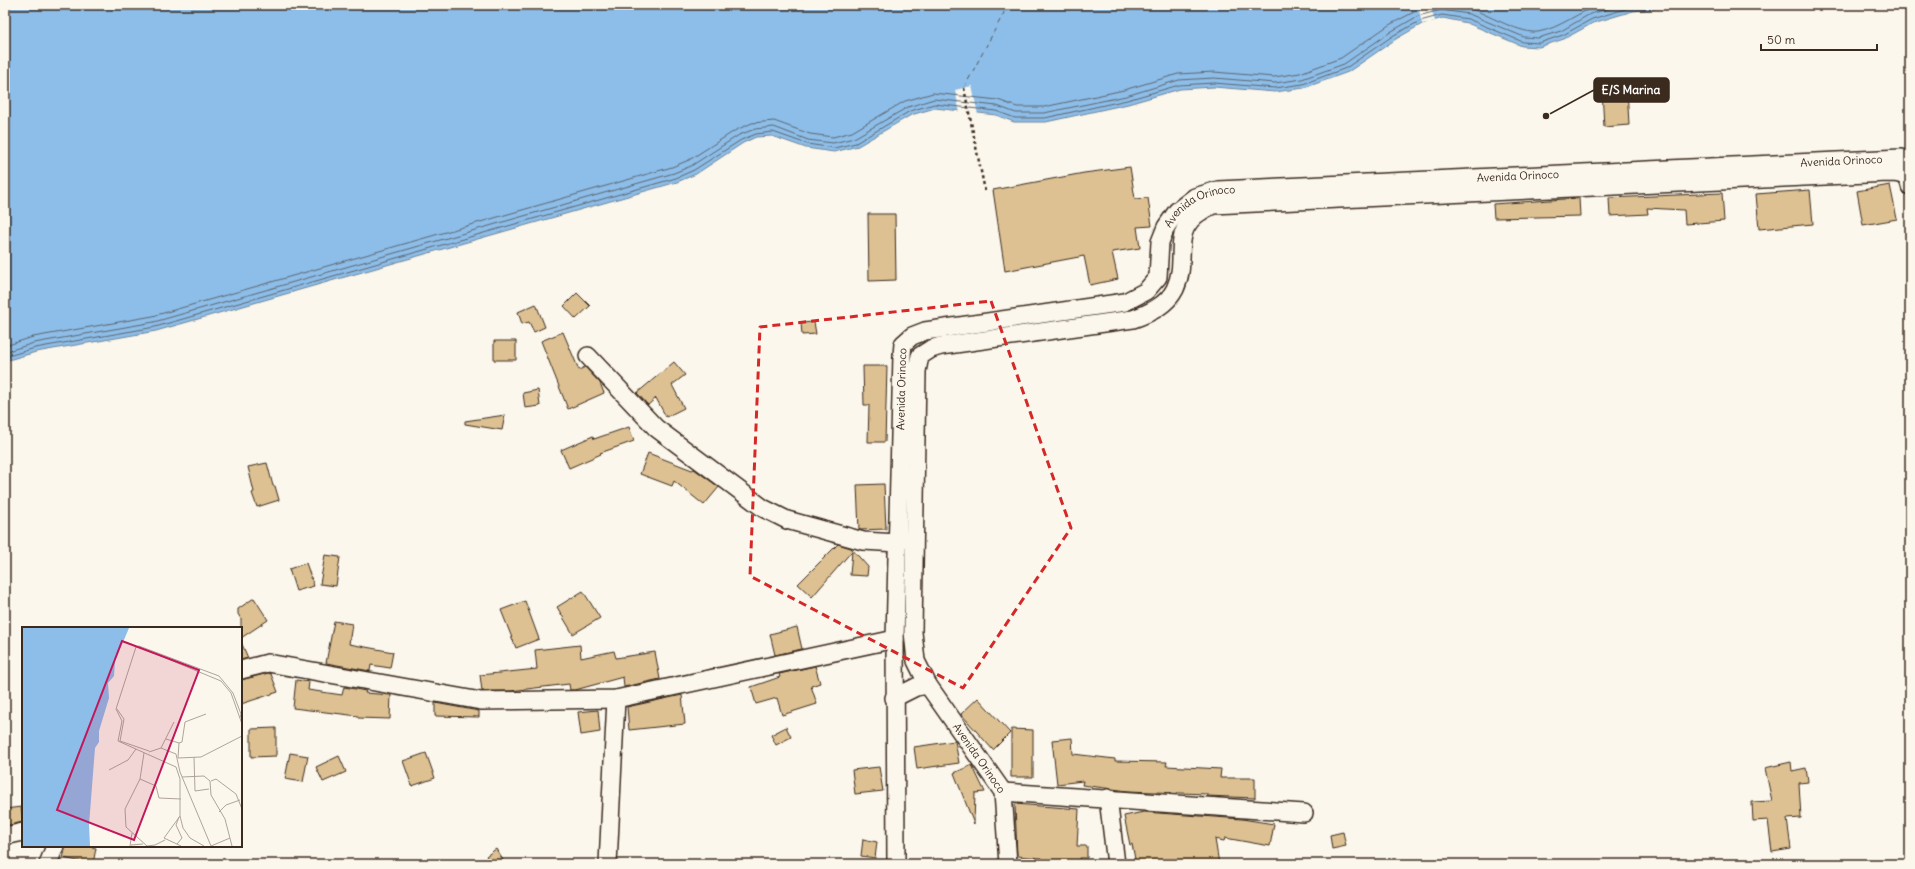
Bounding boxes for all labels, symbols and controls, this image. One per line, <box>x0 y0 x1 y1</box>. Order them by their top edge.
scale bar <box>1761 26 1877 52</box>
text: 50 m <box>1767 32 1796 47</box>
callout: E/S Marina <box>1594 78 1669 102</box>
text: E/S Marina <box>1602 82 1661 97</box>
street label: Avenida Orinoco <box>1800 152 1883 170</box>
street label: Avenida Orinoco <box>1476 167 1559 185</box>
street label: Avenida Orinoco <box>1161 182 1236 230</box>
street label: Avenida Orinoco <box>893 347 910 430</box>
inset map <box>22 627 242 847</box>
street label: Avenida Orinoco <box>950 720 1009 796</box>

